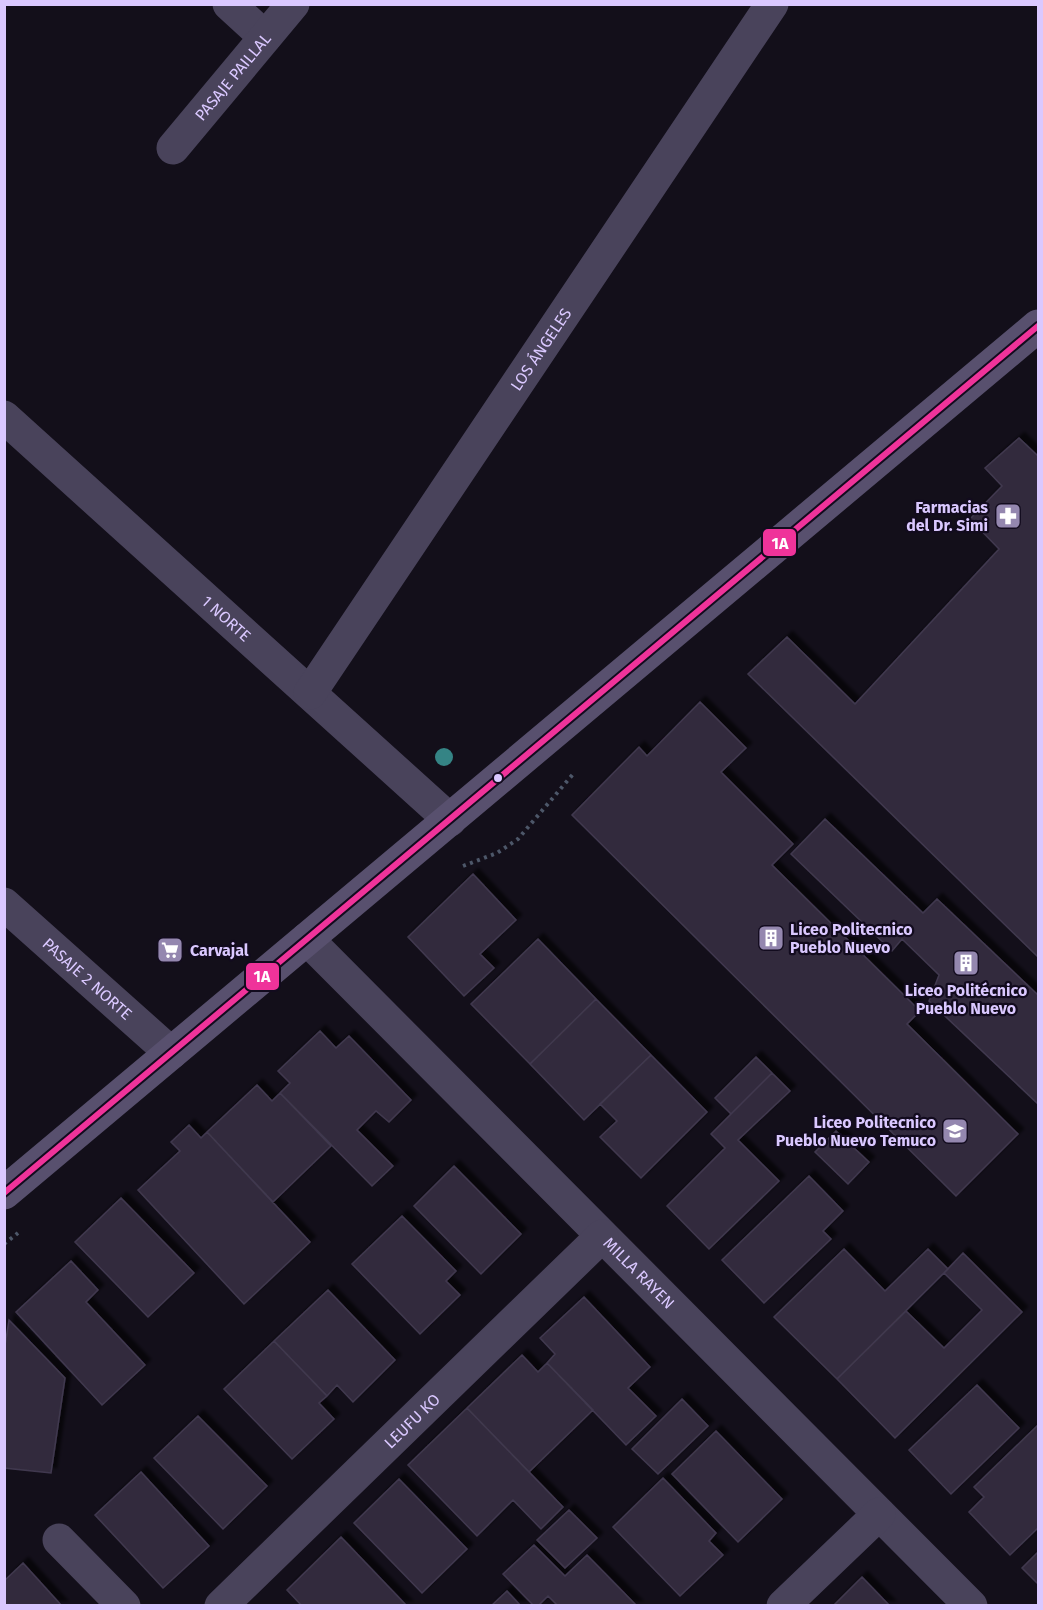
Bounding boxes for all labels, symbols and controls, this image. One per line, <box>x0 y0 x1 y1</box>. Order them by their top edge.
street label: PASAJE PAILLAL <box>191 29 275 124</box>
street label: LOS ÁNGELES <box>506 304 575 394</box>
place label: Farmacias del Dr. Simi <box>906 498 988 535</box>
pharmacy icon: Farmacias del Dr. Simi <box>993 501 1023 531</box>
line badge: 1A <box>762 528 797 557</box>
text: 1A <box>772 534 789 553</box>
street label: 1 NORTE <box>198 591 255 645</box>
unlabelled marker <box>492 772 504 784</box>
place label: Liceo Politecnico Pueblo Nuevo <box>790 920 913 957</box>
building icon: Liceo Politecnico Pueblo Nuevo <box>756 923 786 953</box>
street label: PASAJE 2 NORTE <box>39 934 136 1023</box>
supermarket icon: Carvajal <box>155 935 185 965</box>
place label: Carvajal <box>190 941 249 960</box>
building icon: Liceo Politécnico Pueblo Nuevo <box>951 948 981 978</box>
line badge: 1A <box>245 962 280 991</box>
text: 1A <box>254 967 271 986</box>
place label: Liceo Politécnico Pueblo Nuevo <box>905 981 1027 1018</box>
place label: Liceo Politecnico Pueblo Nuevo Temuco <box>776 1113 936 1150</box>
school or university icon: Liceo Politecnico Pueblo Nuevo Temuco <box>940 1116 970 1146</box>
street label: MILLA RAYEN <box>600 1233 679 1312</box>
street label: LEUFU KO <box>380 1389 444 1452</box>

